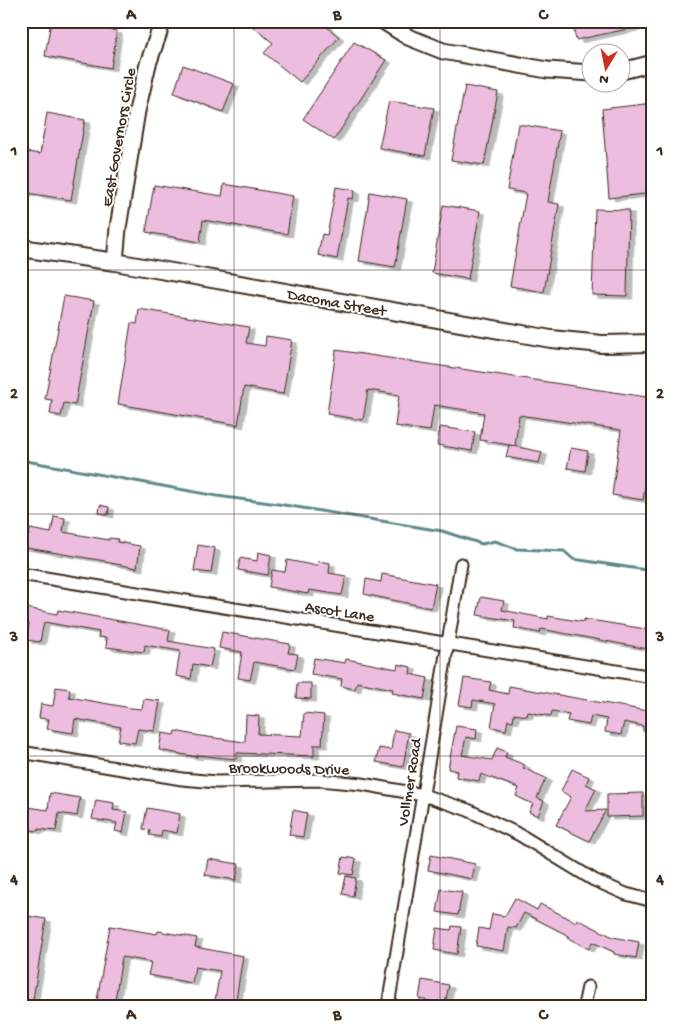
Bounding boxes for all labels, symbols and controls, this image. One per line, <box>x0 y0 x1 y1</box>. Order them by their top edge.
text: A <box>125 7 137 26</box>
text: B <box>332 7 342 26</box>
text: C <box>538 7 549 26</box>
north arrow <box>582 42 632 92</box>
street label: East Governors Circle <box>99 66 142 209</box>
text: N <box>598 69 610 88</box>
text: 1 <box>10 143 17 162</box>
text: 1 <box>656 143 663 162</box>
street label: Dacoma Street <box>285 286 389 323</box>
text: 2 <box>10 386 18 405</box>
text: 2 <box>656 386 664 405</box>
street label: Ascot Lane <box>303 599 376 628</box>
text: 3 <box>9 629 18 648</box>
text: 3 <box>655 629 664 648</box>
street label: Vollmer Road <box>395 736 428 829</box>
street label: Brookwoods Drive <box>228 760 350 781</box>
text: 4 <box>9 872 18 891</box>
text: 4 <box>655 872 664 891</box>
text: A <box>125 1007 137 1026</box>
text: B <box>332 1007 342 1026</box>
text: C <box>538 1007 549 1026</box>

